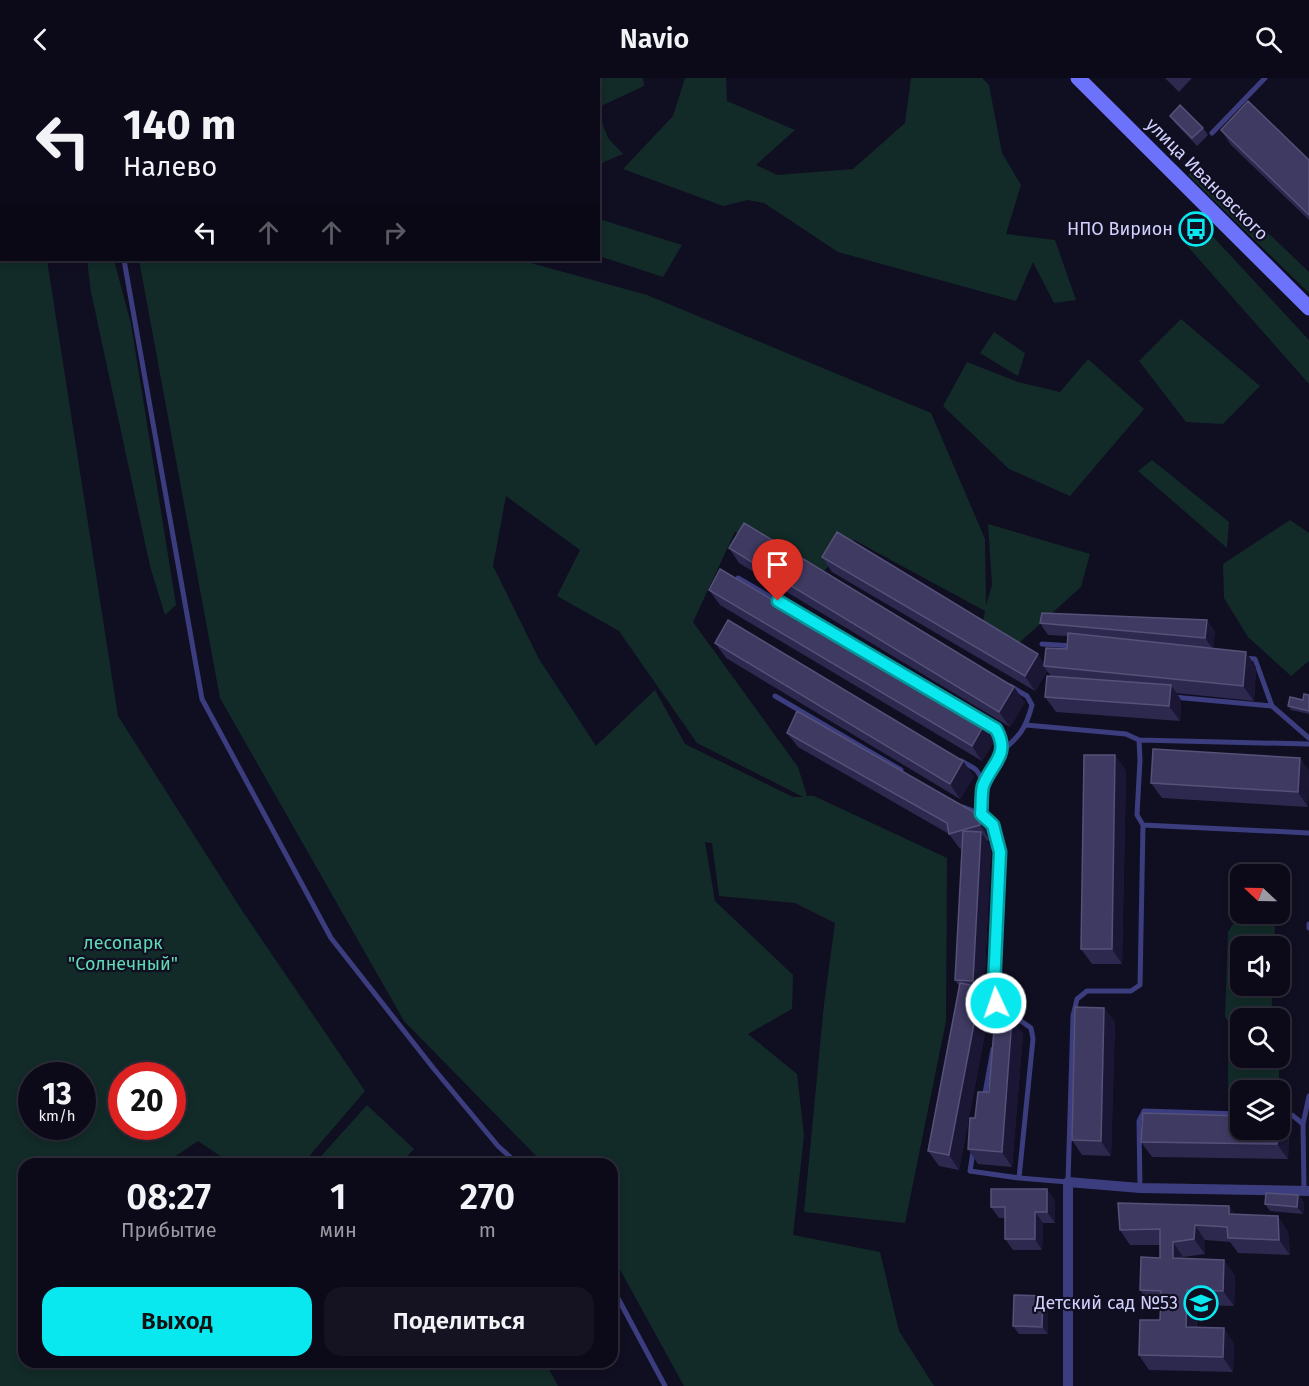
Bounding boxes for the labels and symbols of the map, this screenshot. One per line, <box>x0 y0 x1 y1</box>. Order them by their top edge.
street label: улица Ивановского <box>1141 113 1273 245</box>
bus stop icon: НПО Вирион <box>1178 211 1214 247</box>
place label: НПО Вирион <box>1067 218 1173 240</box>
pin <box>752 539 803 601</box>
north arrow <box>1230 864 1290 924</box>
park label: лесопарк "Солнечный" <box>68 932 178 975</box>
position arrow <box>964 971 1028 1035</box>
speed limit sign: 20 <box>108 1062 186 1140</box>
school or university icon: Детский сад №53 <box>1183 1285 1219 1321</box>
place label: Детский сад №53 <box>1034 1292 1178 1314</box>

